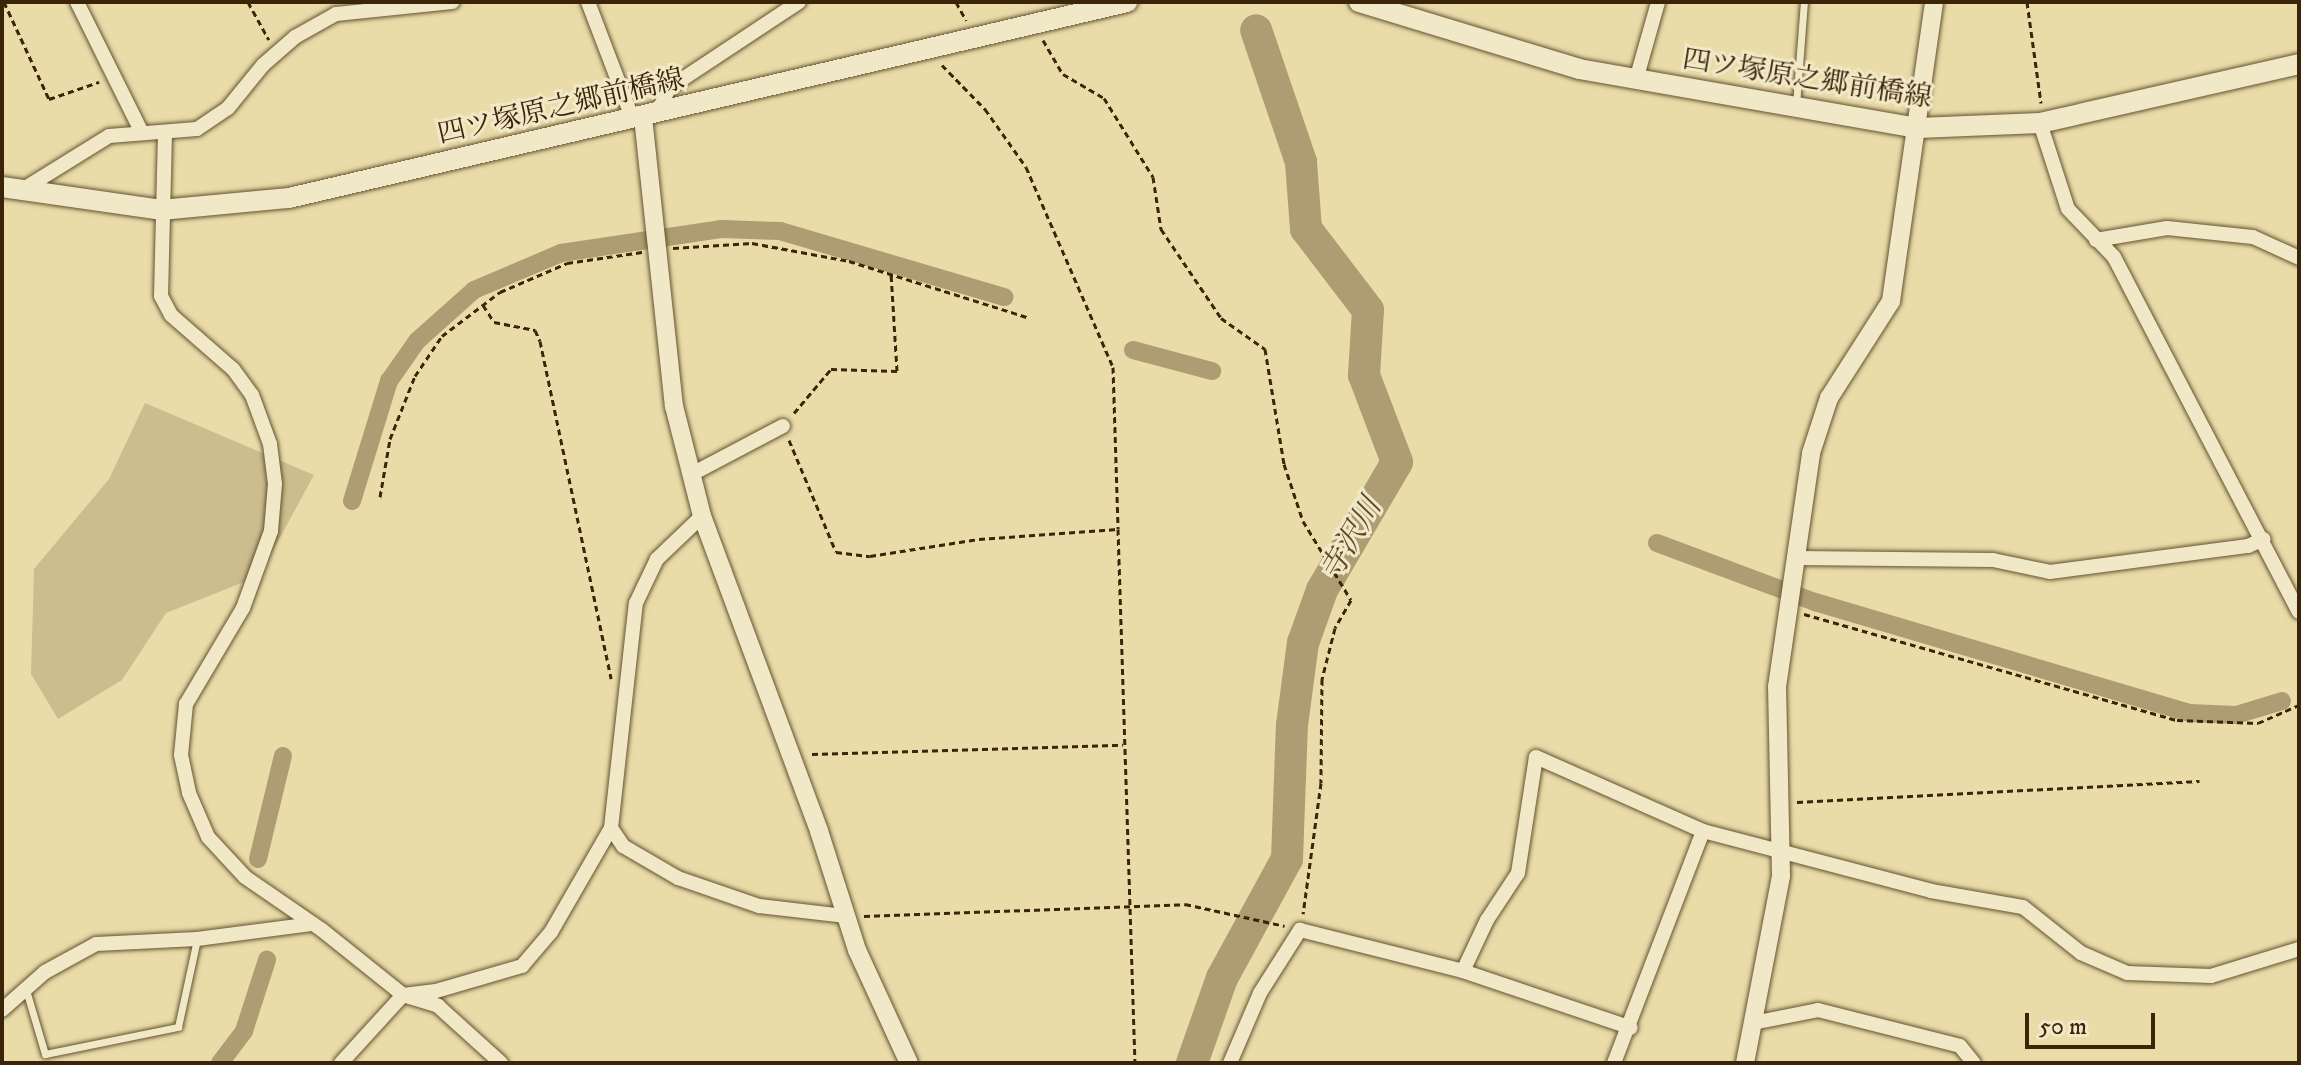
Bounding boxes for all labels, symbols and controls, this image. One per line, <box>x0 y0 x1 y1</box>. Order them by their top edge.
street label: 四ツ塚原之郷前橋線 <box>1680 43 1934 115</box>
street label: 四ツ塚原之郷前橋線 <box>434 62 688 152</box>
water label: 寺沢川 <box>1314 492 1390 588</box>
scale bar <box>2029 997 2159 1047</box>
text: 50 m <box>2039 1012 2087 1042</box>

